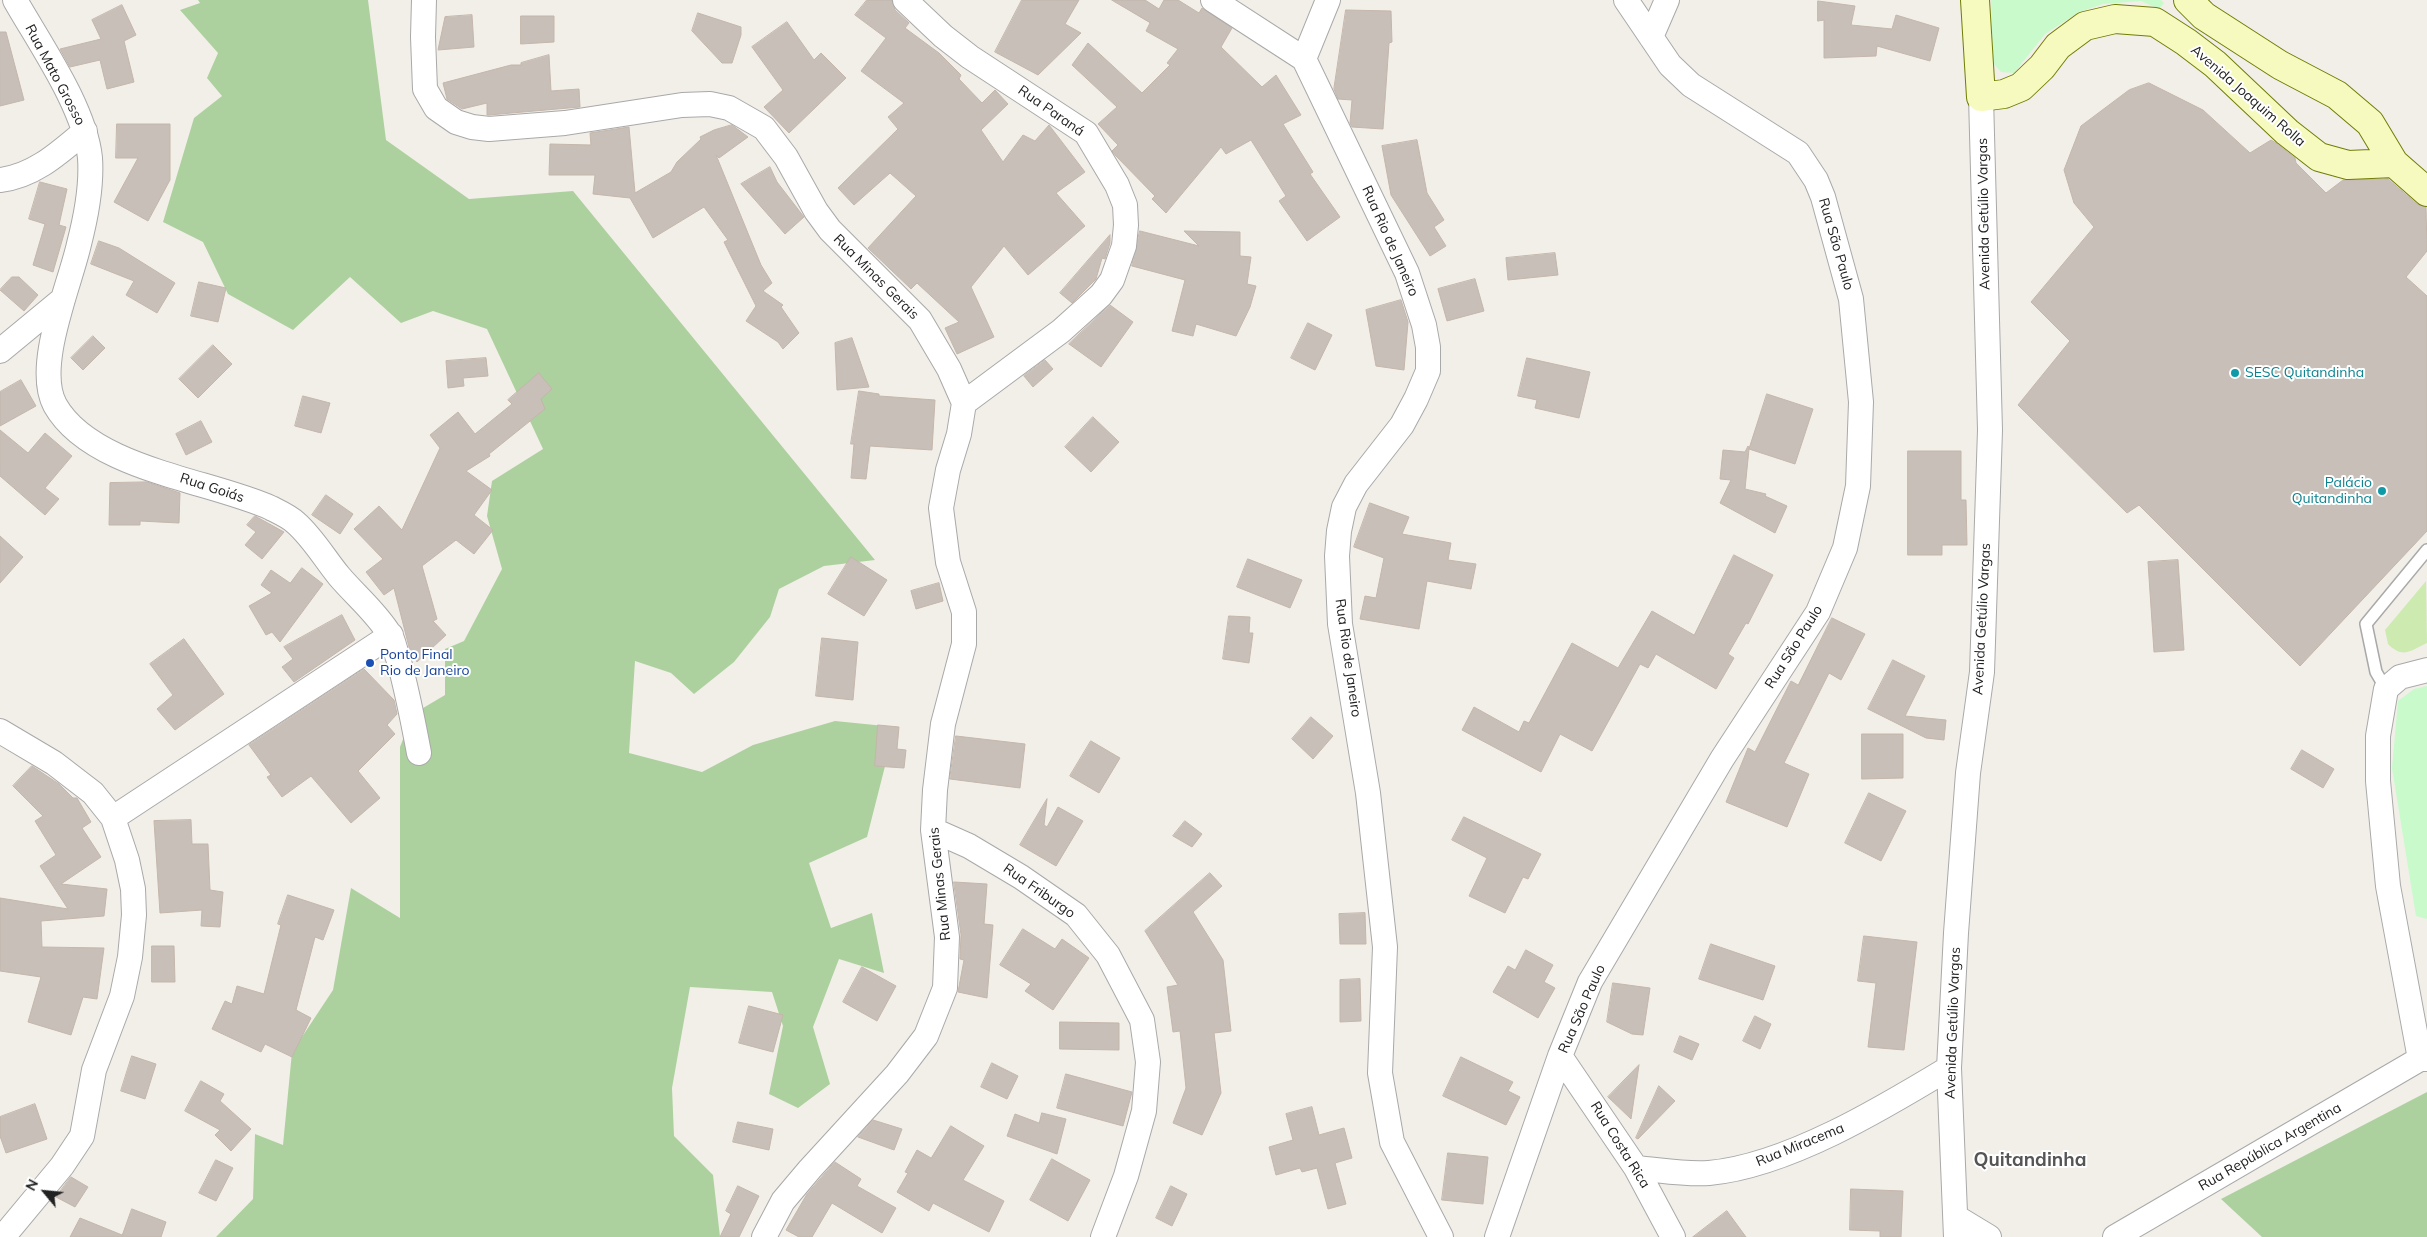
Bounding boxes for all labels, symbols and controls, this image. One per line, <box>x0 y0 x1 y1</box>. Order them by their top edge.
street label: Rua Mato Grosso <box>21 22 89 128</box>
street label: Avenida Joaquim Rolla <box>2187 42 2309 150</box>
street label: Rua Paraná <box>1015 82 1087 140</box>
street label: Avenida Getúlio Vargas <box>1974 138 1994 290</box>
street label: Rua Rio de Janeiro <box>1358 183 1422 299</box>
street label: Rua São Paulo <box>1815 196 1857 292</box>
street label: Rua Minas Gerais <box>830 231 922 323</box>
place label: SESC Quitandinha <box>2245 365 2364 381</box>
marker: SESC Quitandinha <box>2229 367 2241 379</box>
street label: Rua Goiás <box>178 470 246 506</box>
place label: Palácio Quitandinha <box>2292 475 2372 508</box>
marker: Palácio Quitandinha <box>2376 485 2388 497</box>
street label: Avenida Getúlio Vargas <box>1970 543 1994 695</box>
street label: Rua Rio de Janeiro <box>1331 598 1365 718</box>
street label: Rua São Paulo <box>1762 602 1826 692</box>
place label: Ponto Final Rio de Janeiro <box>380 647 469 680</box>
marker: Ponto Final Rio de Janeiro <box>364 657 376 669</box>
street label: Rua Minas Gerais <box>926 826 954 942</box>
street label: Rua Friburgo <box>1000 860 1078 922</box>
street label: Avenida Getúlio Vargas <box>1942 947 1964 1099</box>
street label: Rua São Paulo <box>1555 962 1609 1056</box>
street label: Rua Costa Rica <box>1587 1099 1653 1191</box>
street label: Rua República Argentina <box>2196 1099 2344 1195</box>
street label: Rua Miracema <box>1753 1120 1847 1170</box>
district label: Quitandinha <box>1973 1149 2087 1171</box>
north arrow <box>20 1167 70 1217</box>
text: N <box>21 1176 42 1194</box>

